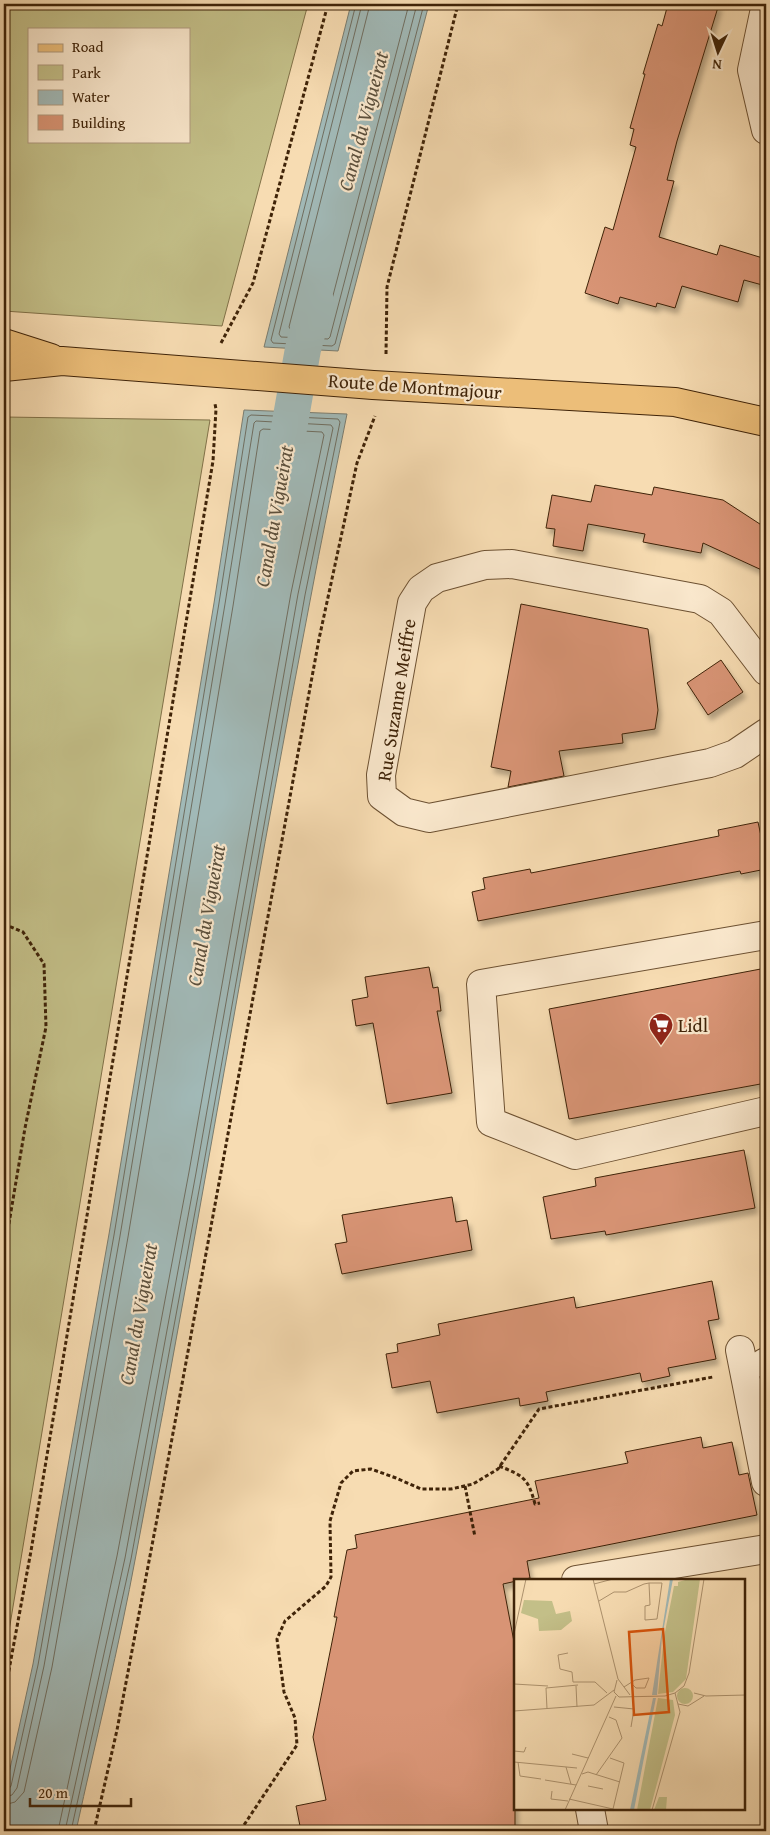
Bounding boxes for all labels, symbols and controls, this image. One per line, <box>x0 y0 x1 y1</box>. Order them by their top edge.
legend <box>28 28 190 142</box>
north arrow <box>692 28 742 78</box>
text: Road <box>72 36 103 57</box>
water label: Canal du Vigueirat <box>330 47 395 194</box>
text: N <box>711 55 722 75</box>
text: Park <box>72 62 101 83</box>
text: Water <box>72 86 110 107</box>
text: Building <box>72 112 126 133</box>
street label: Route de Montmajour <box>327 366 503 406</box>
water label: Canal du Vigueirat <box>247 442 300 589</box>
street label: Rue Suzanne Meiffre <box>369 617 423 783</box>
water label: Canal du Vigueirat <box>179 841 232 988</box>
place label: Lidl <box>678 1011 708 1039</box>
supermarket icon: Lidl <box>648 1012 674 1046</box>
water label: Canal du Vigueirat <box>111 1240 164 1387</box>
inset map <box>514 1579 745 1810</box>
scale bar <box>30 1775 131 1807</box>
text: 20 m <box>38 1782 69 1803</box>

